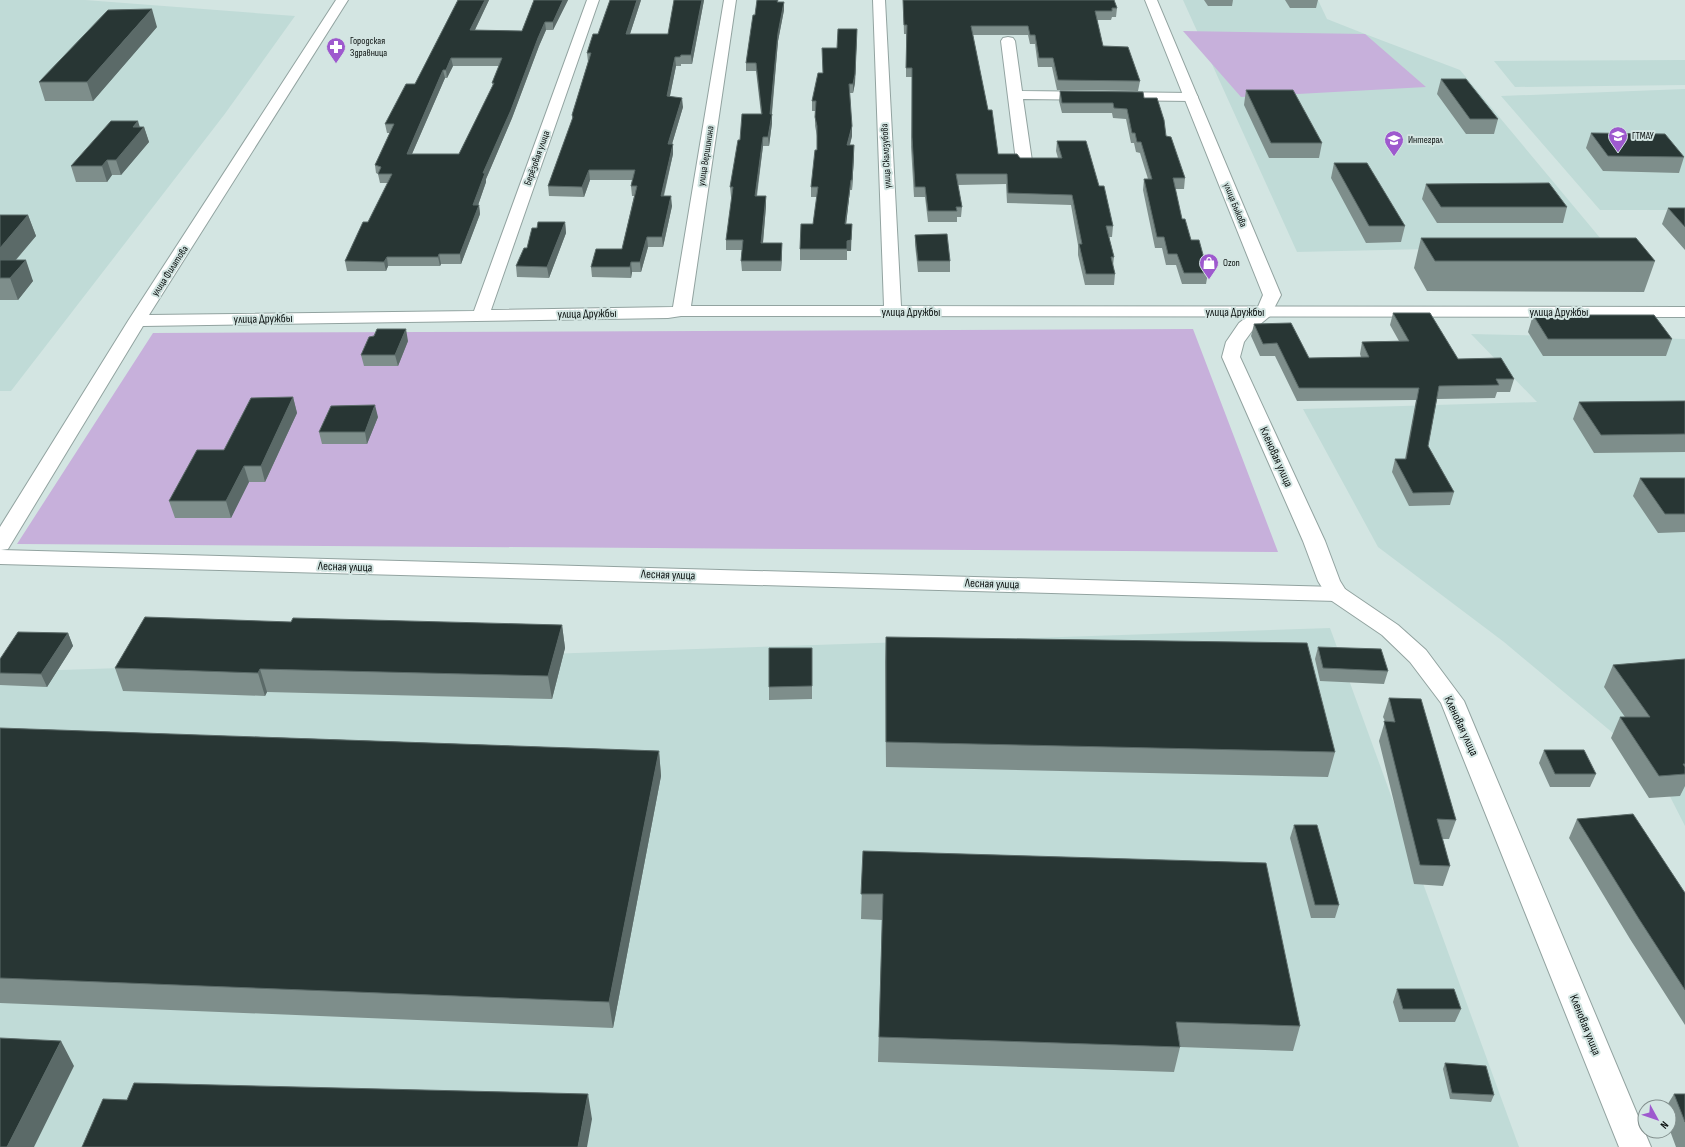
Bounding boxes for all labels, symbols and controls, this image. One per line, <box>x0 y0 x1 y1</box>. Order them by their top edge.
place label: Городская Здравница <box>350 35 387 59</box>
pharmacy icon: Городская Здравница <box>325 36 347 64</box>
street label: улица Скалозубова <box>878 123 894 189</box>
street label: улица Вершинина <box>695 125 717 187</box>
school or university icon: ГТМАУ <box>1607 125 1629 153</box>
street label: Берёзовая улица <box>522 129 552 187</box>
school or university icon: Интеграл <box>1383 129 1405 157</box>
place label: ГТМАУ <box>1632 130 1655 142</box>
place label: Интеграл <box>1408 134 1443 146</box>
street label: улица Быкова <box>1221 181 1249 229</box>
street label: улица Филатова <box>149 243 191 298</box>
shop icon: Ozon <box>1198 252 1220 280</box>
place label: Ozon <box>1223 257 1240 269</box>
street label: улица Дружбы <box>882 305 941 320</box>
street label: улица Дружбы <box>1206 305 1265 320</box>
street label: улица Дружбы <box>1530 305 1589 320</box>
street label: улица Дружбы <box>557 306 617 322</box>
street label: улица Дружбы <box>233 311 293 327</box>
street label: Кленовая улица <box>1256 425 1296 490</box>
street label: Лесная улица <box>317 559 373 575</box>
street label: Лесная улица <box>640 567 696 583</box>
street label: Лесная улица <box>964 576 1020 592</box>
street label: Кленовая улица <box>1441 694 1482 759</box>
street label: Кленовая улица <box>1566 992 1604 1058</box>
north arrow <box>1637 1099 1677 1139</box>
text: N <box>1657 1119 1671 1132</box>

